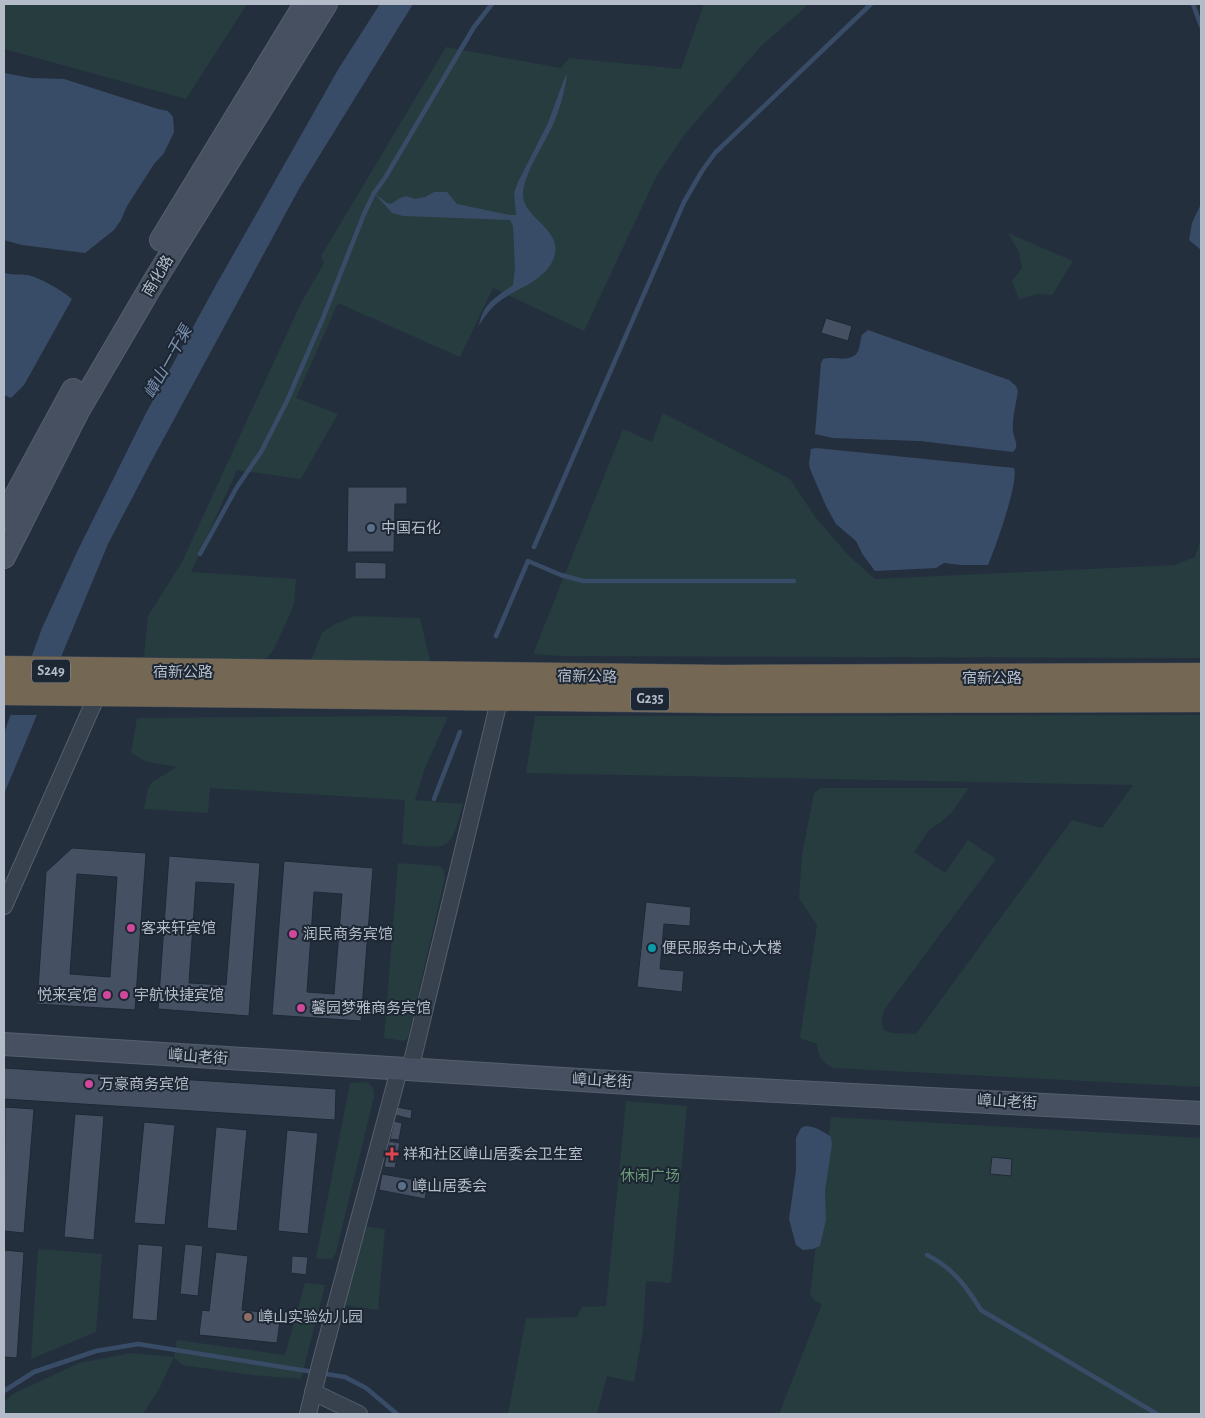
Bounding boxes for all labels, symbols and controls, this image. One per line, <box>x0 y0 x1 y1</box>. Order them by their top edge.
street label: 南化路 <box>138 252 176 299</box>
water label: 嶂山一干渠 <box>141 321 195 401</box>
place label: 中国石化 <box>381 519 441 536</box>
marker: 中国石化 <box>365 522 377 534</box>
road number: S249 <box>32 659 70 682</box>
street label: 宿新公路 <box>153 664 213 680</box>
street label: 宿新公路 <box>557 668 617 685</box>
street label: 宿新公路 <box>962 670 1022 686</box>
road number: G235 <box>631 688 669 711</box>
place label: 客来轩宾馆 <box>141 920 216 936</box>
marker: 客来轩宾馆 <box>125 922 137 934</box>
place label: 润民商务宾馆 <box>303 926 393 942</box>
marker: 润民商务宾馆 <box>287 928 299 940</box>
place label: 便民服务中心大楼 <box>662 940 782 956</box>
marker: 便民服务中心大楼 <box>646 942 658 954</box>
place label: 悦来宾馆 <box>37 987 97 1003</box>
place label: 宇航快捷宾馆 <box>134 987 224 1003</box>
marker: 悦来宾馆 <box>101 989 113 1001</box>
marker: 宇航快捷宾馆 <box>118 989 130 1001</box>
place label: 馨园梦雅商务宾馆 <box>311 1000 431 1016</box>
marker: 馨园梦雅商务宾馆 <box>295 1002 307 1014</box>
street label: 嶂山老街 <box>168 1045 229 1067</box>
street label: 嶂山老街 <box>572 1070 632 1090</box>
place label: 万豪商务宾馆 <box>99 1076 189 1092</box>
marker: 万豪商务宾馆 <box>83 1078 95 1090</box>
street label: 嶂山老街 <box>977 1091 1037 1111</box>
place label: 祥和社区嶂山居委会卫生室 <box>403 1145 583 1162</box>
marker: 祥和社区嶂山居委会卫生室 <box>385 1147 399 1161</box>
park label: 休闲广场 <box>620 1167 680 1184</box>
place label: 嶂山居委会 <box>412 1177 487 1194</box>
marker: 嶂山居委会 <box>396 1180 408 1192</box>
place label: 嶂山实验幼儿园 <box>258 1308 363 1325</box>
marker: 嶂山实验幼儿园 <box>242 1311 254 1323</box>

